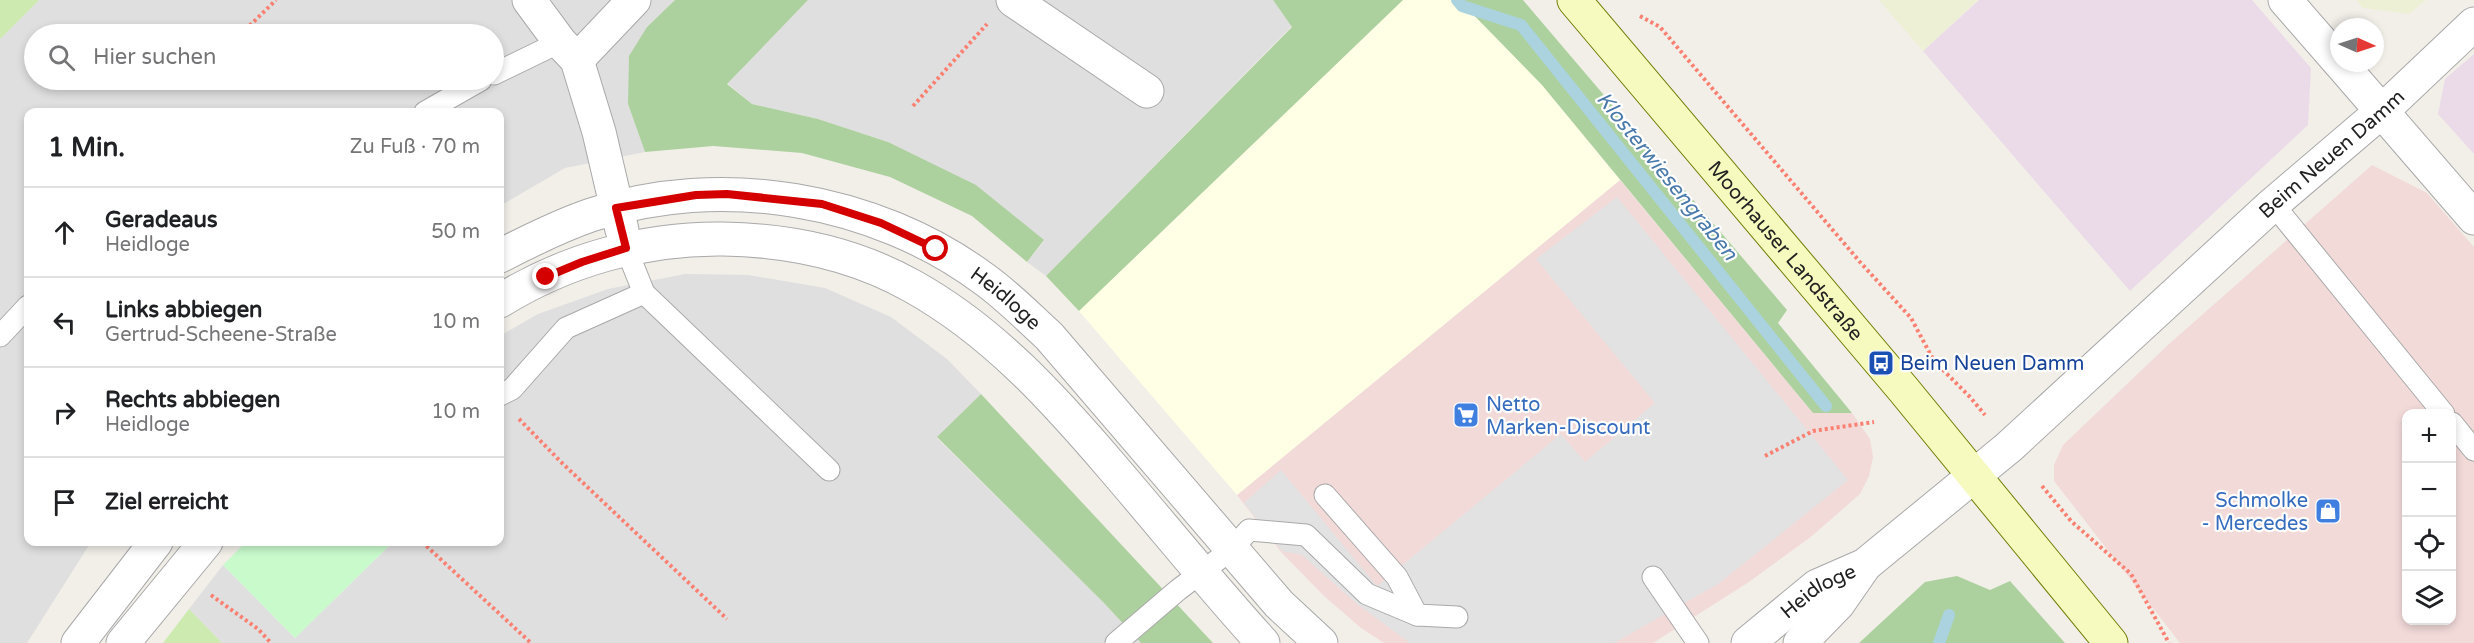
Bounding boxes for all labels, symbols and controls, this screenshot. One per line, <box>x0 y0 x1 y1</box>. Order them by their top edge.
north arrow <box>2330 18 2384 72</box>
search box <box>24 24 504 90</box>
icon: search <box>45 41 78 74</box>
text: Hier suchen <box>93 44 216 70</box>
street label: Beim Neuen Damm <box>2254 85 2410 224</box>
water label: Klosterwiesengraben <box>1591 87 1743 266</box>
text: 1 Min. <box>48 132 125 163</box>
text: Zu Fuß · 70 m <box>350 135 480 159</box>
street label: Moorhauser Landstraße <box>1702 156 1868 346</box>
text: Geradeaus <box>105 207 217 233</box>
icon: ahead <box>48 216 81 249</box>
text: 50 m <box>431 220 480 244</box>
text: Heidloge <box>105 233 190 257</box>
route start <box>922 235 948 261</box>
street label: Heidloge <box>966 262 1046 335</box>
route end <box>532 263 558 289</box>
text: Links abbiegen <box>105 297 263 323</box>
icon: left <box>48 306 81 339</box>
text: 10 m <box>431 310 480 334</box>
text: Gertrud-Scheene-Straße <box>105 323 337 347</box>
bus stop icon: Beim Neuen Damm <box>1866 348 1896 378</box>
place label: Beim Neuen Damm <box>1900 352 2084 376</box>
text: Rechts abbiegen <box>105 387 280 413</box>
place label: Netto Marken-Discount <box>1486 393 1651 440</box>
icon: right <box>48 396 81 429</box>
text: 10 m <box>431 400 480 424</box>
supermarket icon: Netto Marken-Discount <box>1451 400 1481 430</box>
map controls <box>2402 409 2456 625</box>
button: + <box>2402 409 2456 463</box>
text: Heidloge <box>105 413 190 437</box>
button: − <box>2402 463 2456 517</box>
icon: arrive <box>48 486 81 519</box>
text: Ziel erreicht <box>105 489 228 515</box>
place label: Schmolke - Mercedes <box>2201 489 2308 536</box>
shop icon: Schmolke - Mercedes <box>2313 496 2343 526</box>
button: locate <box>2402 517 2456 571</box>
street label: Heidloge <box>1776 560 1860 624</box>
button: layers <box>2402 571 2456 625</box>

